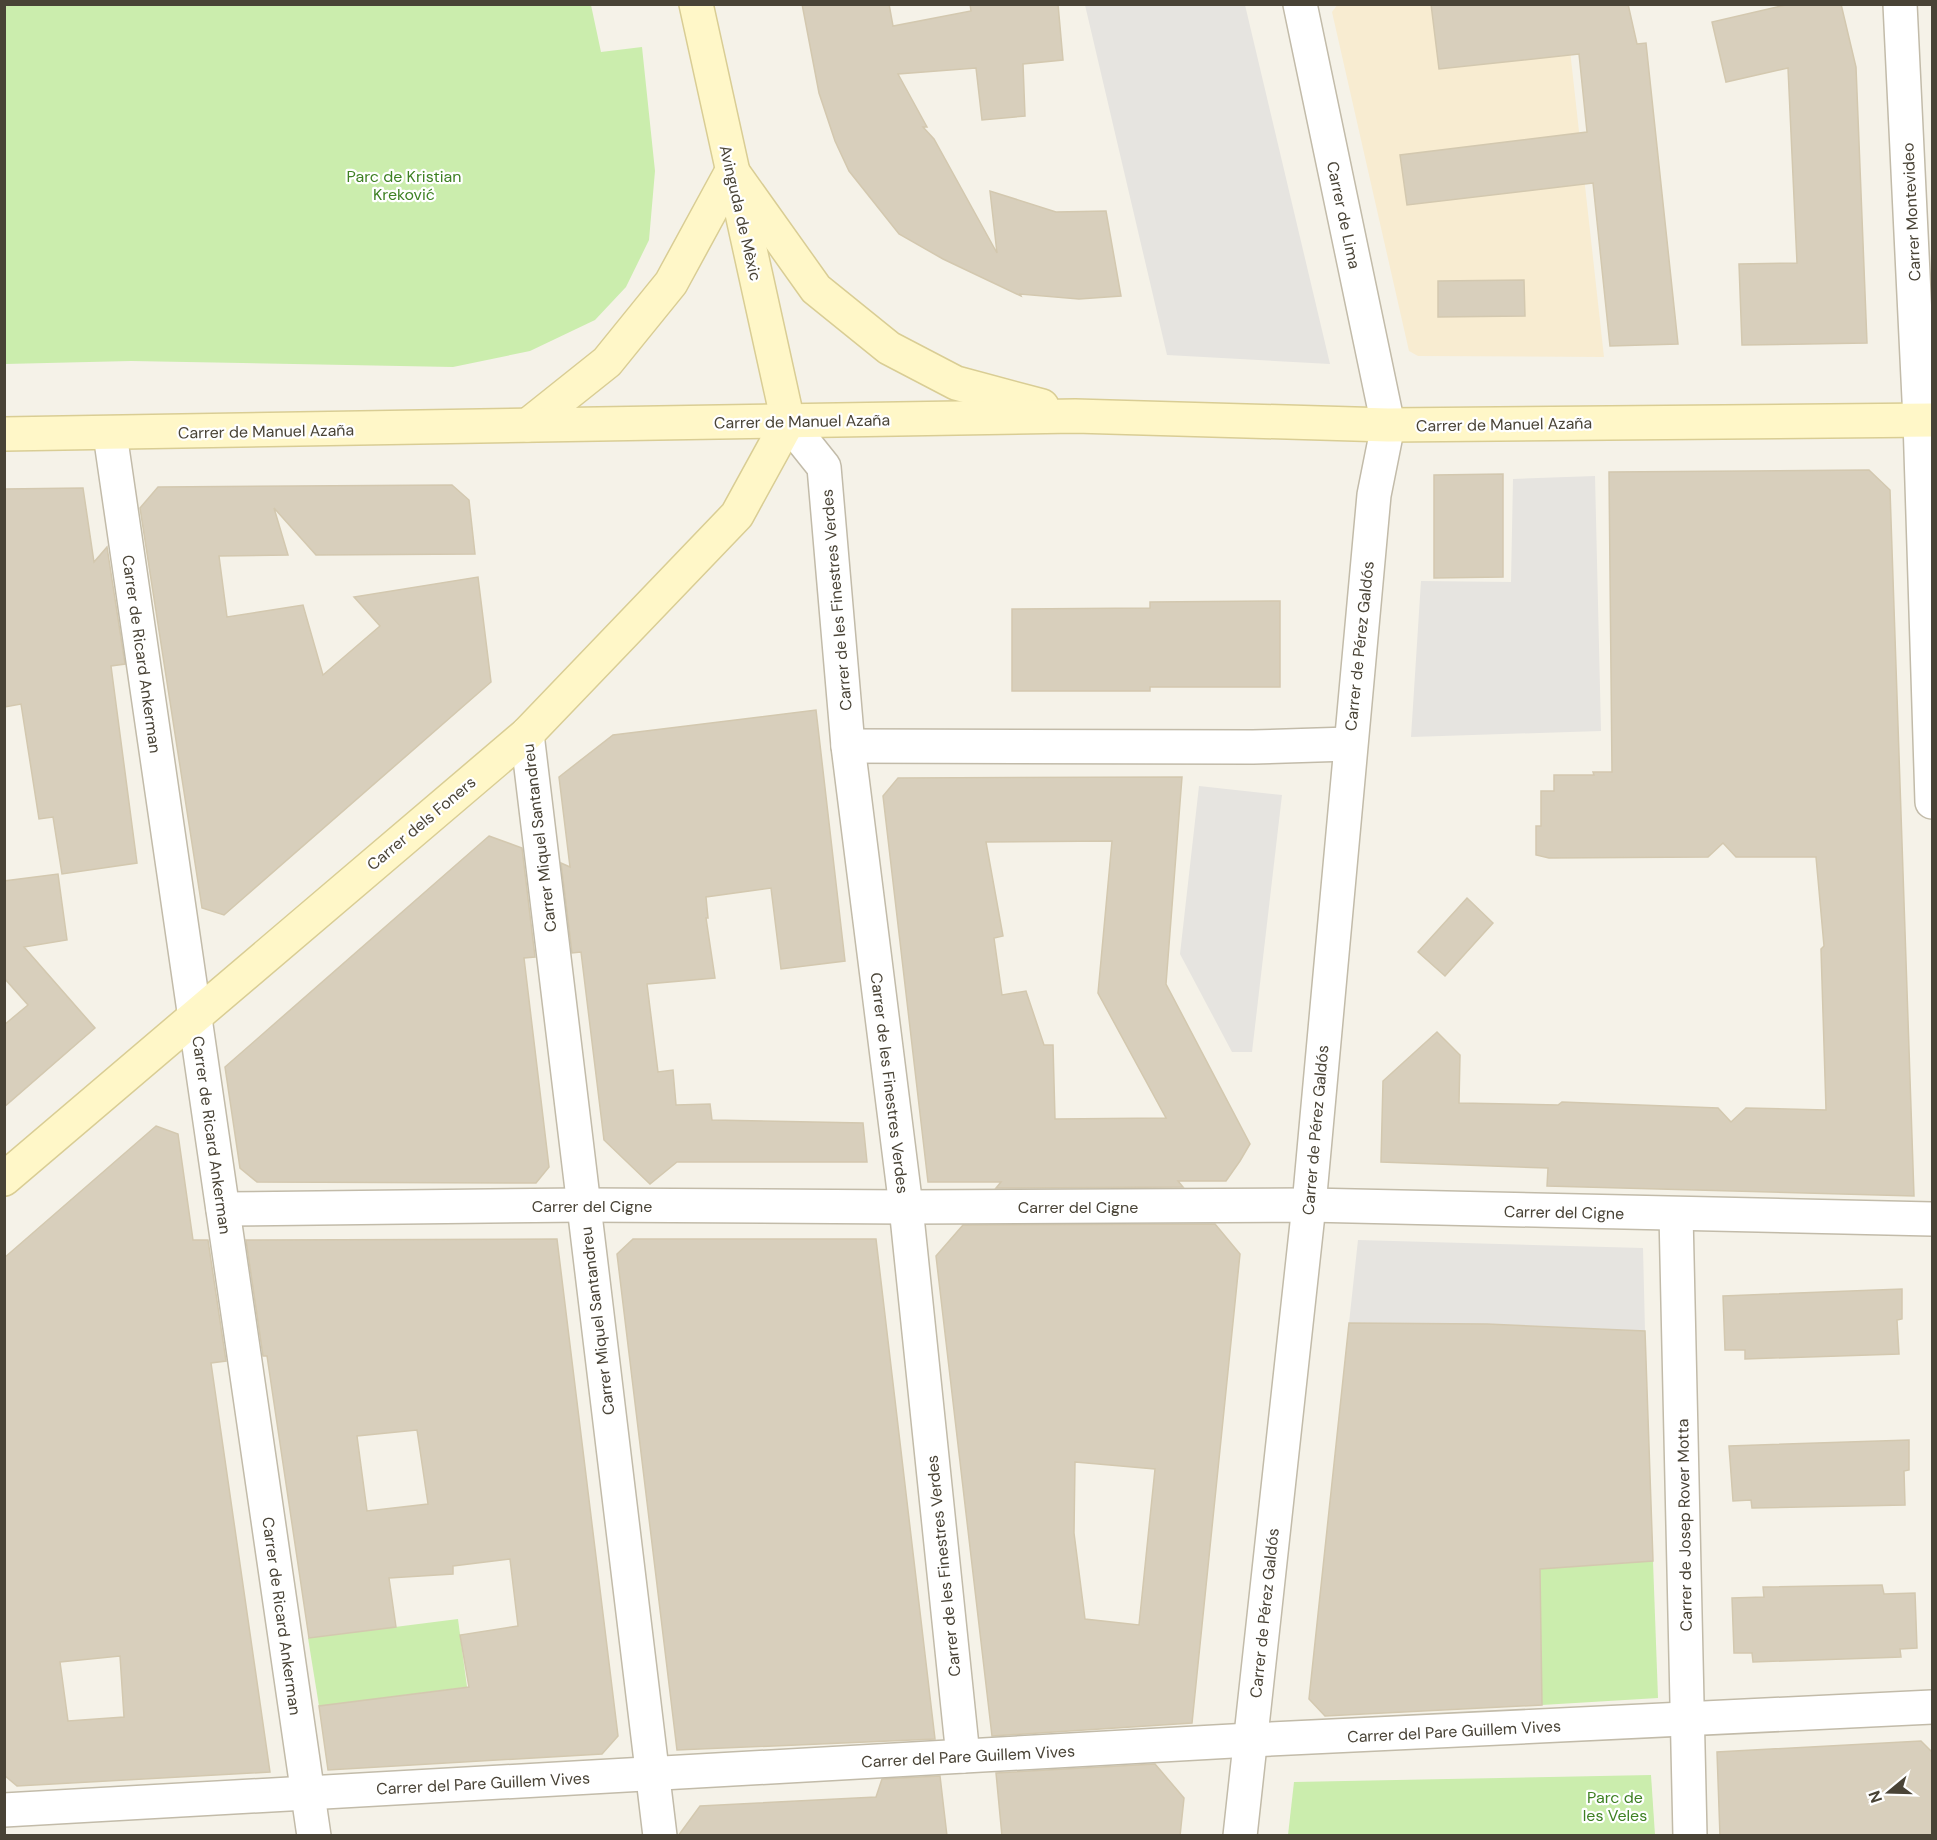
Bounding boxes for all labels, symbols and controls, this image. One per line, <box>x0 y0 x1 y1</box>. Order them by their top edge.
street label: Carrer Montevideo <box>1897 142 1926 282</box>
street label: Avinguda de Mèxic <box>715 143 766 283</box>
street label: Carrer de Lima <box>1322 159 1365 271</box>
park label: Parc de Kristian Kreković <box>347 166 461 205</box>
street label: Carrer de Manuel Azaña <box>714 409 890 434</box>
street label: Carrer de Manuel Azaña <box>1416 412 1592 437</box>
street label: Carrer de Manuel Azaña <box>178 419 354 444</box>
street label: Carrer de les Finestres Verdes <box>816 488 857 712</box>
street label: Carrer de Ricard Ankerman <box>117 554 166 755</box>
street label: Carrer de Pérez Galdós <box>1340 560 1379 732</box>
street label: Carrer Miquel Santandreu <box>518 743 561 933</box>
street label: Carrer dels Foners <box>363 772 480 875</box>
street label: Carrer de les Finestres Verdes <box>866 971 913 1195</box>
street label: Carrer de Ricard Ankerman <box>187 1035 236 1236</box>
street label: Carrer de Pérez Galdós <box>1298 1044 1333 1216</box>
street label: Carrer del Cigne <box>532 1196 652 1217</box>
street label: Carrer del Cigne <box>1018 1197 1138 1218</box>
street label: Carrer del Cigne <box>1504 1201 1624 1224</box>
street label: Carrer Miquel Santandreu <box>576 1226 619 1416</box>
street label: Carrer de Josep Rover Motta <box>1672 1419 1697 1631</box>
street label: Carrer de les Finestres Verdes <box>921 1454 966 1678</box>
street label: Carrer de Ricard Ankerman <box>257 1516 306 1717</box>
street label: Carrer de Pérez Galdós <box>1245 1527 1284 1699</box>
street label: Carrer del Pare Guillem Vives <box>1347 1715 1561 1748</box>
street label: Carrer del Pare Guillem Vives <box>861 1740 1075 1773</box>
north arrow <box>1859 1762 1919 1822</box>
street label: Carrer del Pare Guillem Vives <box>376 1767 590 1800</box>
park label: Parc de les Veles <box>1583 1787 1647 1826</box>
text: N <box>1863 1788 1887 1806</box>

